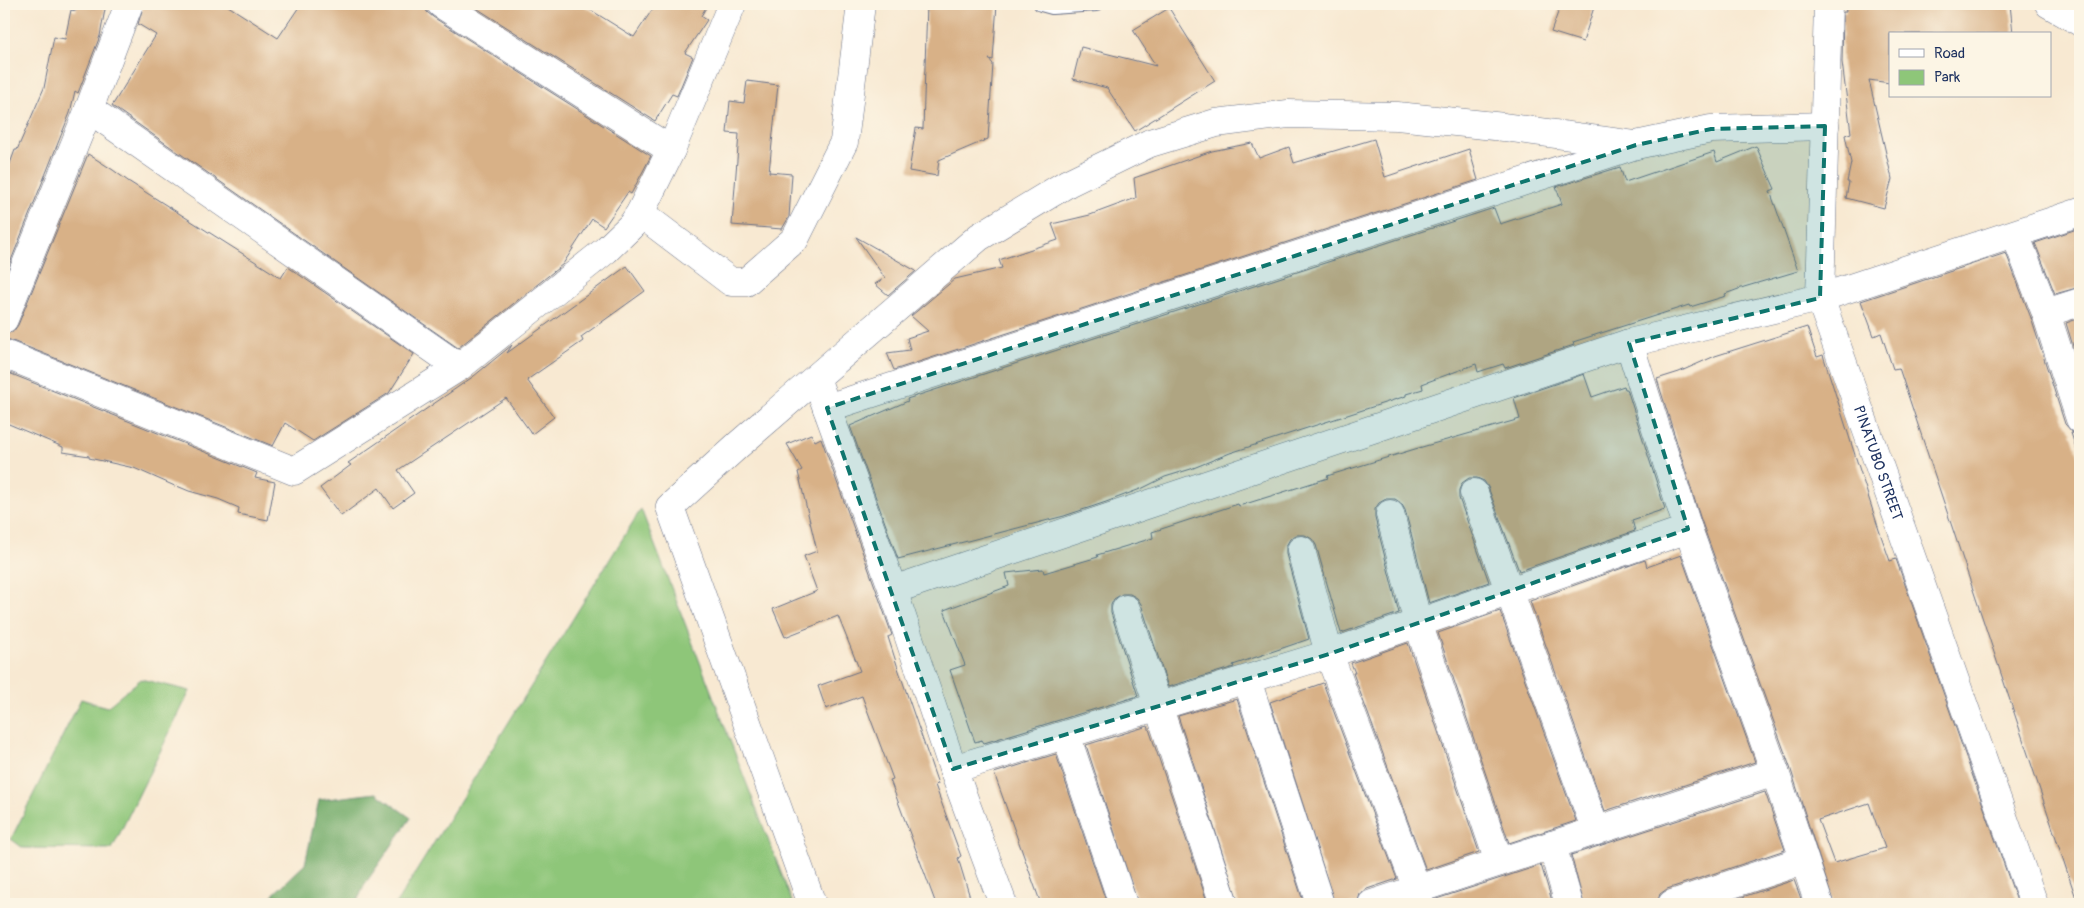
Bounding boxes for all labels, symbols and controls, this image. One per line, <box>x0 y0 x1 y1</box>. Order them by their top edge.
legend <box>1889 32 2052 98</box>
text: Road <box>1934 44 1965 63</box>
text: Park <box>1934 68 1961 87</box>
street label: PINATUBO STREET <box>1849 403 1907 523</box>

